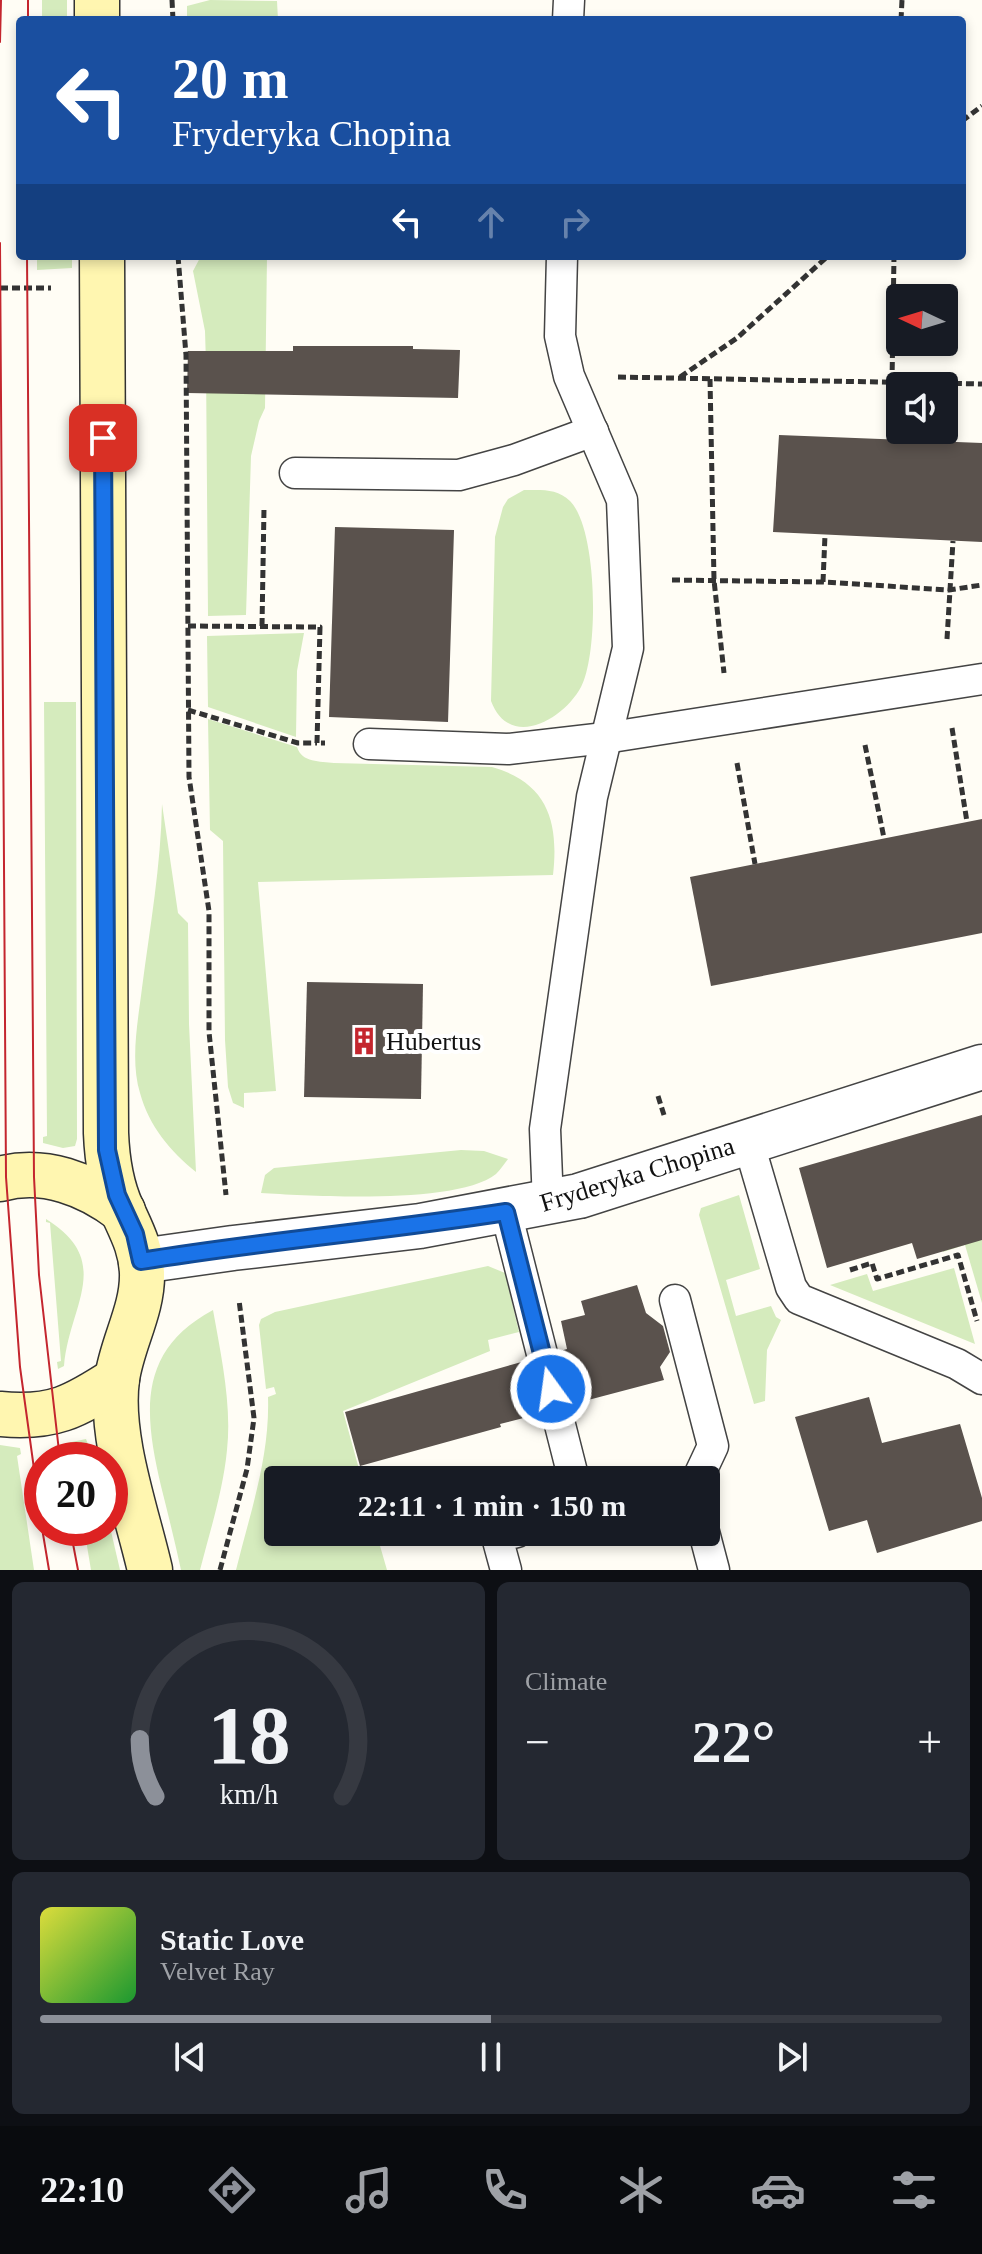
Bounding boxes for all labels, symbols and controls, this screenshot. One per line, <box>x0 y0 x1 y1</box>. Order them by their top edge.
icon: left <box>40 48 144 152</box>
text: 20 m <box>172 48 289 110</box>
text: Fryderyka Chopina <box>172 114 451 154</box>
icon: left <box>385 200 429 244</box>
icon: ahead <box>469 200 513 244</box>
icon: right <box>553 200 597 244</box>
north arrow <box>886 284 958 356</box>
map controls <box>886 284 958 444</box>
button: sound <box>886 372 958 444</box>
pin <box>69 404 137 472</box>
icon: arrive <box>81 416 125 460</box>
building icon: Hubertus <box>349 1026 379 1056</box>
place label: Hubertus <box>386 1027 481 1056</box>
street label: Fryderyka Chopina <box>537 1131 738 1218</box>
position arrow <box>509 1347 593 1431</box>
speed limit sign: 20 <box>24 1442 128 1546</box>
text: 22:11 · 1 min · 150 m <box>358 1489 626 1522</box>
text: Climate <box>525 1667 607 1696</box>
text: 18 <box>207 1689 290 1781</box>
text: 22° <box>692 1709 776 1775</box>
text: − <box>525 1718 550 1767</box>
text: + <box>917 1718 942 1767</box>
text: km/h <box>219 1779 278 1810</box>
text: Static Love <box>160 1923 304 1956</box>
text: Velvet Ray <box>160 1957 275 1986</box>
icon: previous <box>168 2035 212 2079</box>
icon: pause <box>469 2035 513 2079</box>
icon: next <box>770 2035 814 2079</box>
icon: directions <box>204 2162 260 2218</box>
icon: music <box>341 2162 397 2218</box>
icon: phone <box>477 2162 533 2218</box>
icon: climate <box>613 2162 669 2218</box>
icon: car <box>750 2162 806 2218</box>
icon: filters <box>886 2162 942 2218</box>
text: 22:10 <box>40 2170 124 2210</box>

